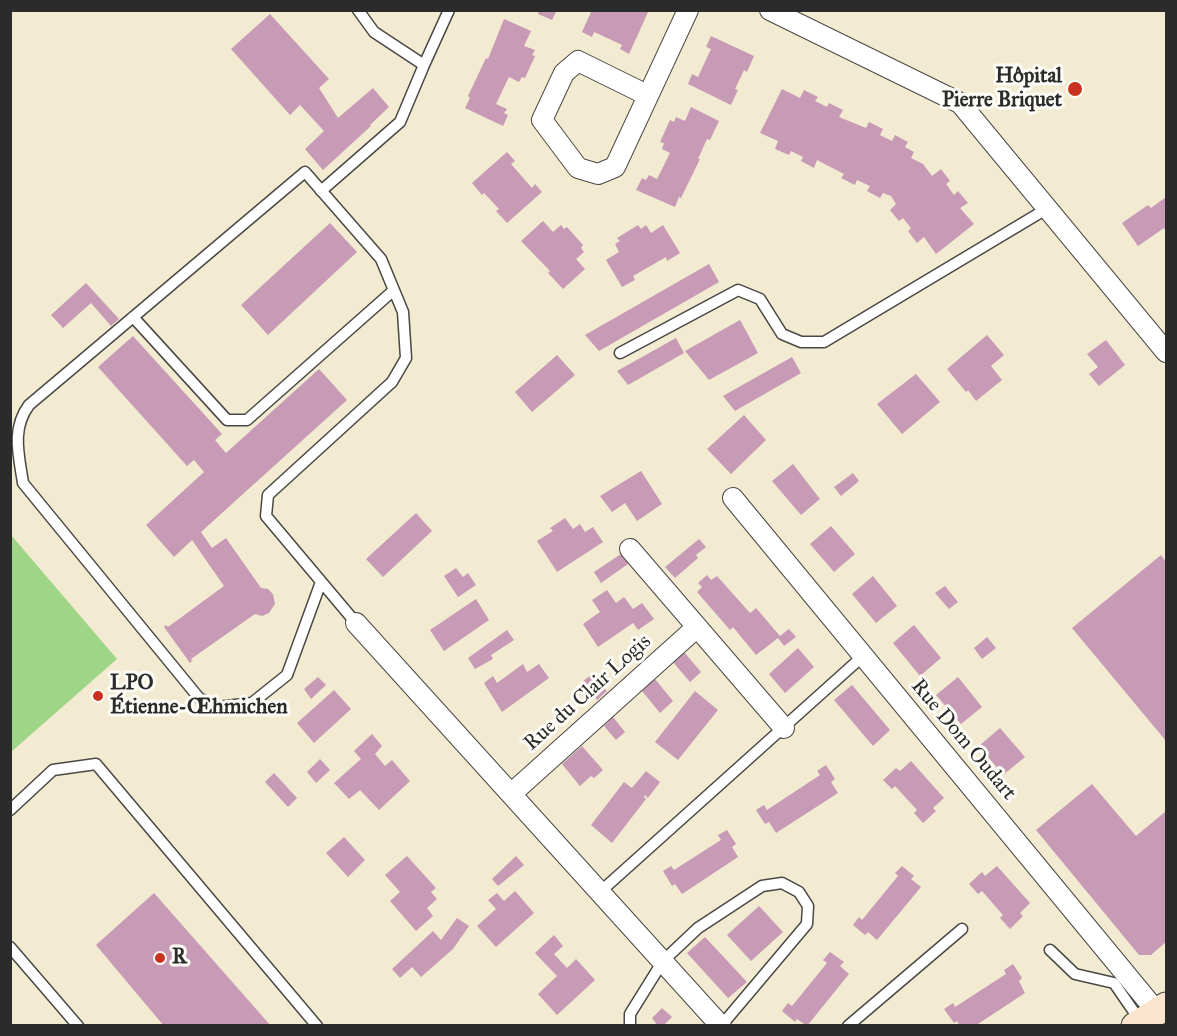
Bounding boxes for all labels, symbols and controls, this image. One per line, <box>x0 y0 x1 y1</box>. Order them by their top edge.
place label: Hôpital Pierre Briquet <box>942 64 1062 114</box>
marker: Hôpital Pierre Briquet <box>1066 80 1084 98</box>
street label: Rue du Clair Logis <box>519 629 657 757</box>
place label: LPO Étienne-Œhmichen <box>110 671 288 721</box>
street label: Rue Dom Oudart <box>905 674 1021 806</box>
marker: LPO Étienne-Œhmichen <box>91 689 105 703</box>
place label: R <box>172 945 187 971</box>
marker: R <box>153 951 167 965</box>

